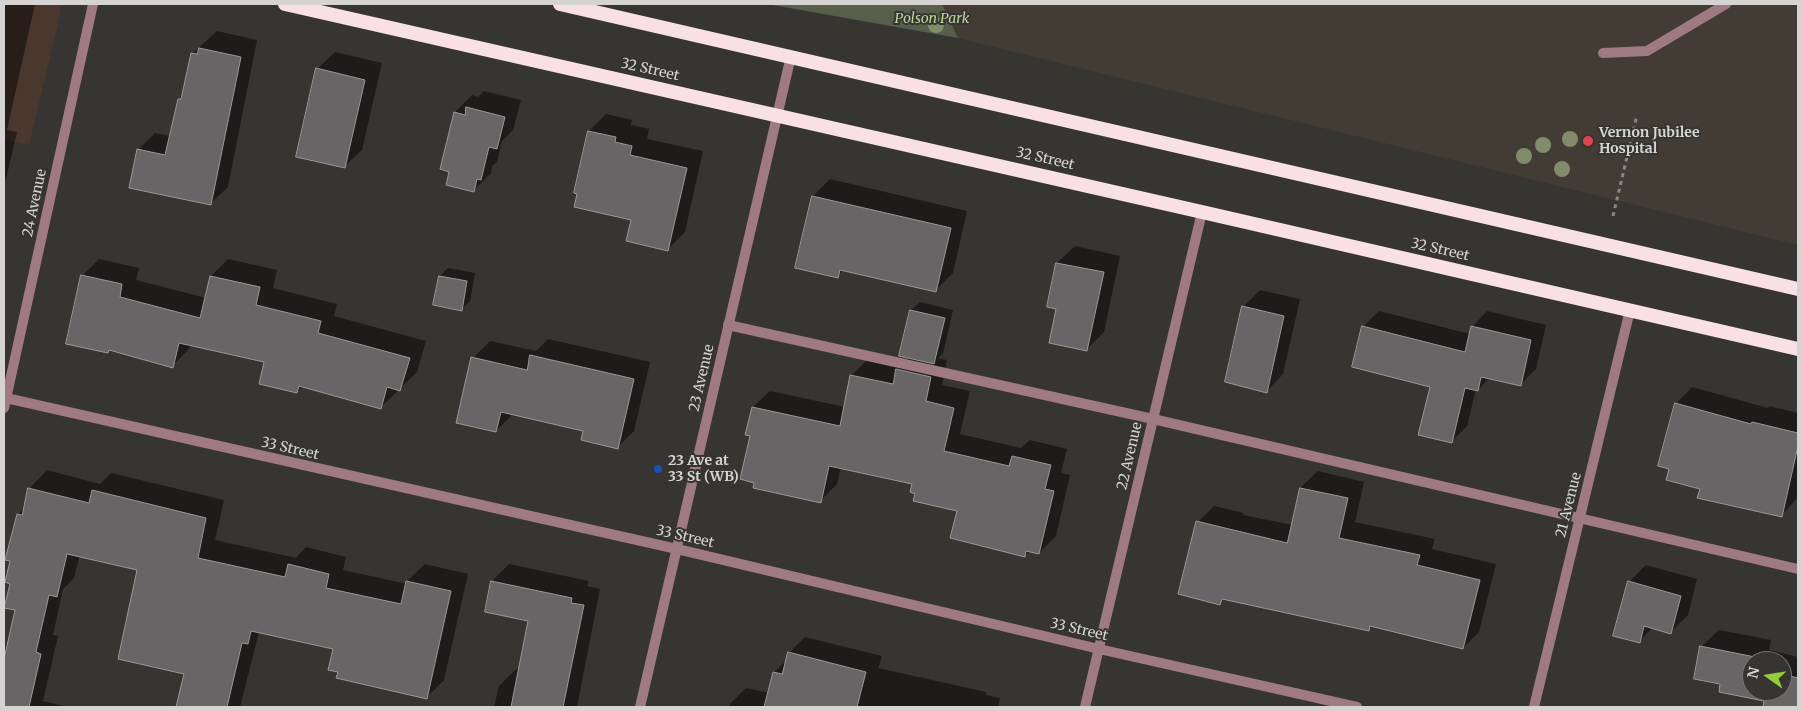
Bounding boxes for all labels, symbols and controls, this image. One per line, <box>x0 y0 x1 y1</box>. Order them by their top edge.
park label: Polson Park <box>895 11 969 27</box>
street label: 32 Street <box>619 55 681 85</box>
place label: Vernon Jubilee Hospital <box>1599 125 1700 158</box>
marker: Vernon Jubilee Hospital <box>1581 134 1595 148</box>
street label: 32 Street <box>1014 144 1076 174</box>
street label: 24 Avenue <box>20 168 50 238</box>
street label: 32 Street <box>1409 235 1471 265</box>
street label: 23 Avenue <box>686 343 718 413</box>
street label: 22 Avenue <box>1114 421 1146 491</box>
street label: 33 Street <box>259 434 321 464</box>
place label: 23 Ave at 33 St (WB) <box>668 453 739 486</box>
marker: 23 Ave at 33 St (WB) <box>652 463 664 475</box>
street label: 21 Avenue <box>1553 471 1585 539</box>
street label: 33 Street <box>654 522 716 552</box>
street label: 33 Street <box>1048 615 1110 645</box>
north arrow <box>1742 651 1792 701</box>
text: N <box>1743 665 1763 680</box>

